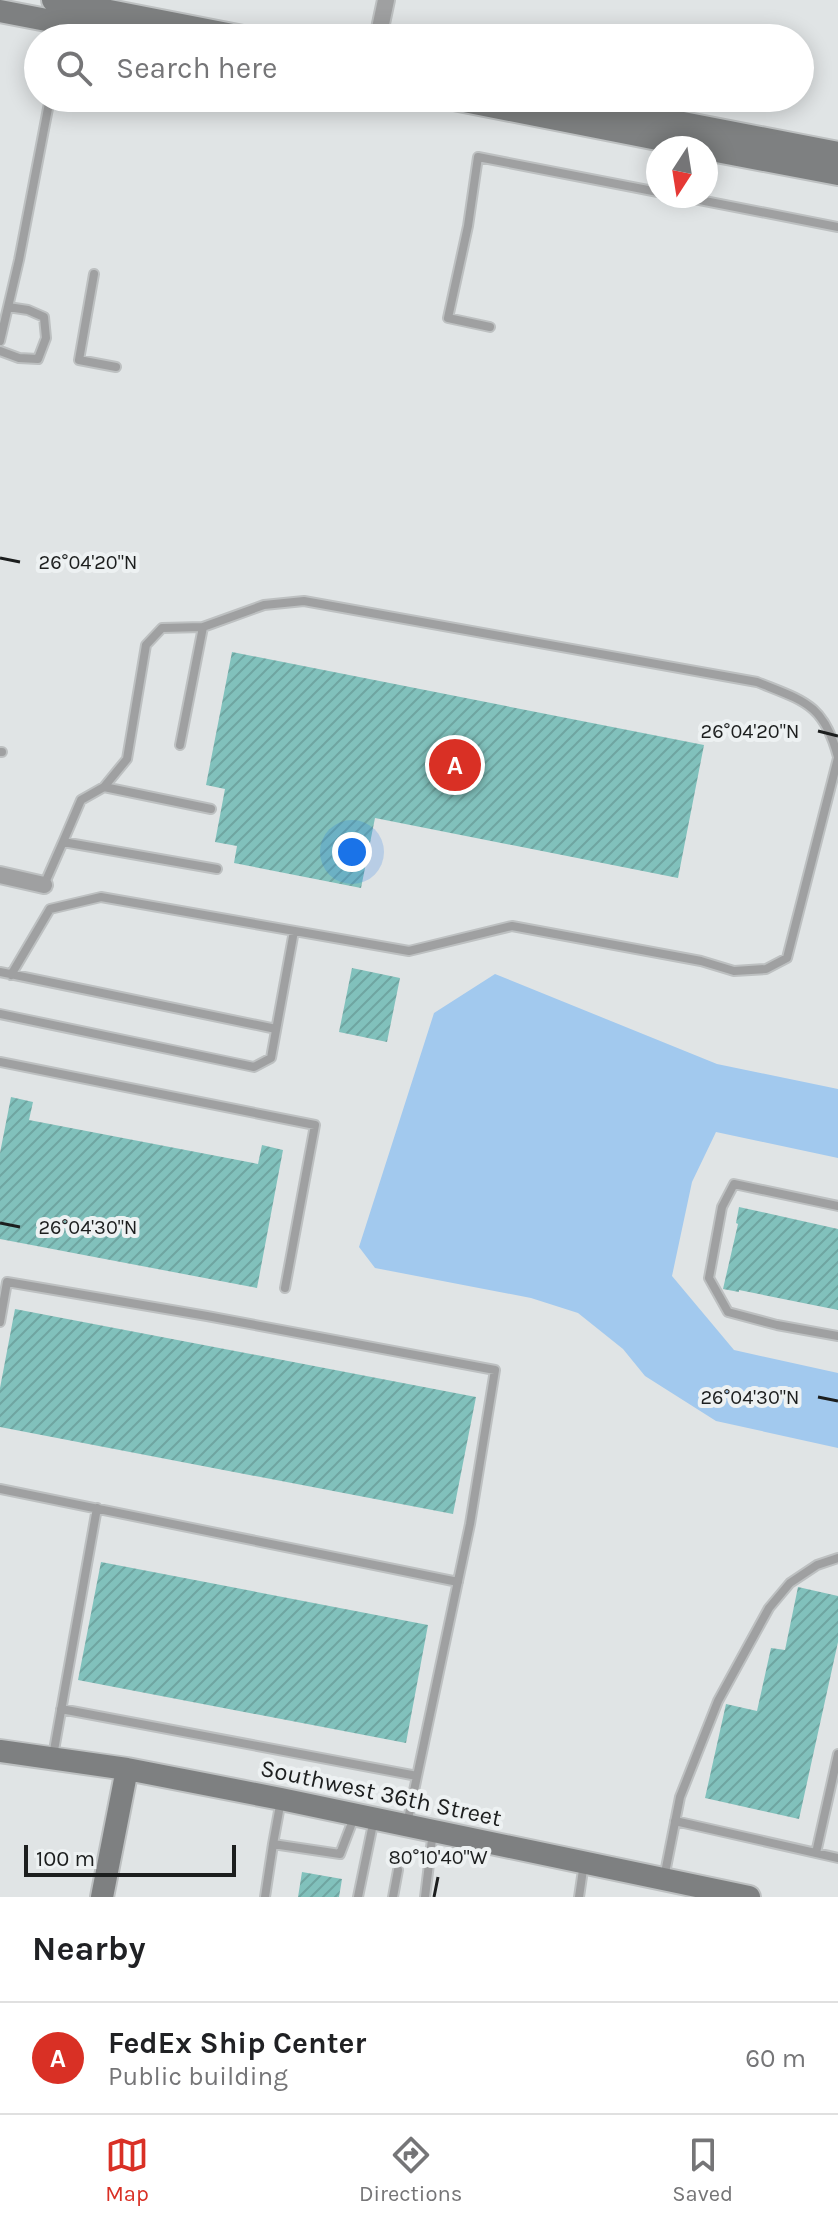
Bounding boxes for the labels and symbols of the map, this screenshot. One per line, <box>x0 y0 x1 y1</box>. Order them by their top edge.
north arrow <box>646 136 718 208</box>
text: 26°04'20"N <box>39 551 137 574</box>
text: 26°04'20"N <box>701 720 799 743</box>
pin: A <box>429 735 481 795</box>
your location <box>332 832 372 872</box>
text: 26°04'30"N <box>38 1216 138 1239</box>
text: 26°04'30"N <box>700 1386 800 1409</box>
street label: Southwest 36th Street <box>258 1754 504 1832</box>
scale bar <box>24 1841 236 1877</box>
text: 80°10'40"W <box>388 1846 488 1869</box>

